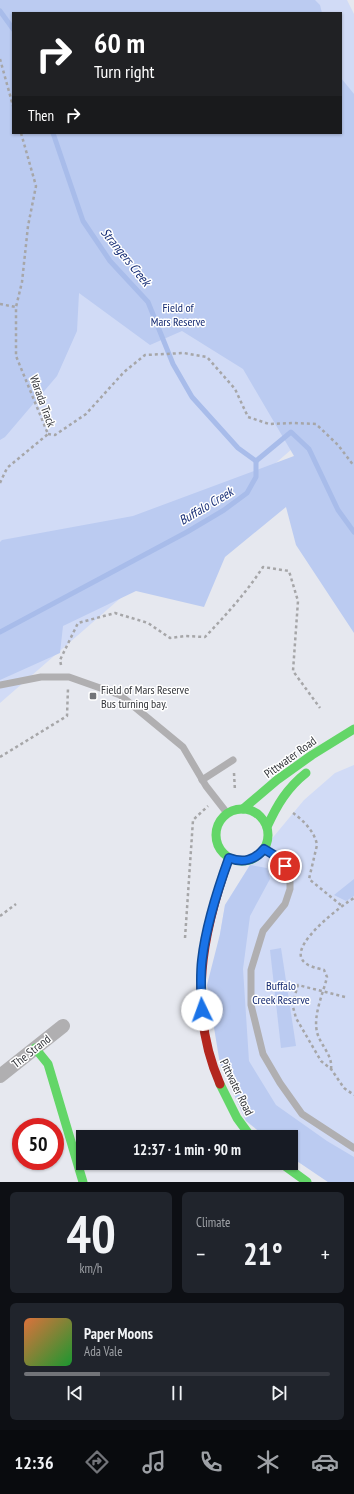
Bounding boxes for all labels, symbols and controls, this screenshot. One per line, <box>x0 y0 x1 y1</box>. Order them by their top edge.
text: 60 m <box>94 24 145 61</box>
icon: right <box>28 28 80 80</box>
text: Turn right <box>94 60 154 83</box>
icon: right <box>62 104 84 126</box>
text: Then <box>28 106 54 125</box>
water label: Strangers Creek <box>97 224 156 291</box>
park label: Field of Mars Reserve <box>151 300 205 329</box>
street label: Warada Track <box>27 373 59 429</box>
water label: Buffalo Creek <box>176 482 238 529</box>
place label: Field of Mars Reserve Bus turning bay. <box>101 682 189 711</box>
marker: Field of Mars Reserve Bus turning bay. <box>88 691 98 701</box>
street label: Pittwater Road <box>261 733 319 781</box>
pin <box>268 849 302 883</box>
icon: arrive <box>274 855 296 877</box>
park label: Buffalo Creek Reserve <box>252 978 310 1007</box>
position arrow <box>181 989 223 1031</box>
street label: The Strand <box>9 1031 53 1071</box>
street label: Pittwater Road <box>217 1056 257 1118</box>
speed limit sign: 50 <box>12 1118 64 1170</box>
text: 12:37 · 1 min · 90 m <box>133 1140 241 1159</box>
text: 40 <box>66 1200 116 1267</box>
text: Climate <box>196 1214 230 1231</box>
text: 21° <box>243 1234 283 1273</box>
text: − <box>196 1240 205 1268</box>
text: + <box>321 1240 330 1268</box>
text: km/h <box>79 1260 103 1277</box>
text: Paper Moons <box>84 1324 153 1343</box>
text: Ada Vale <box>84 1343 123 1360</box>
icon: previous <box>64 1382 86 1404</box>
icon: pause <box>166 1382 188 1404</box>
icon: next <box>268 1382 290 1404</box>
icon: directions <box>83 1448 111 1476</box>
icon: music <box>140 1448 168 1476</box>
icon: phone <box>197 1448 225 1476</box>
icon: climate <box>254 1448 282 1476</box>
icon: car <box>311 1448 339 1476</box>
text: 12:36 <box>15 1451 54 1474</box>

